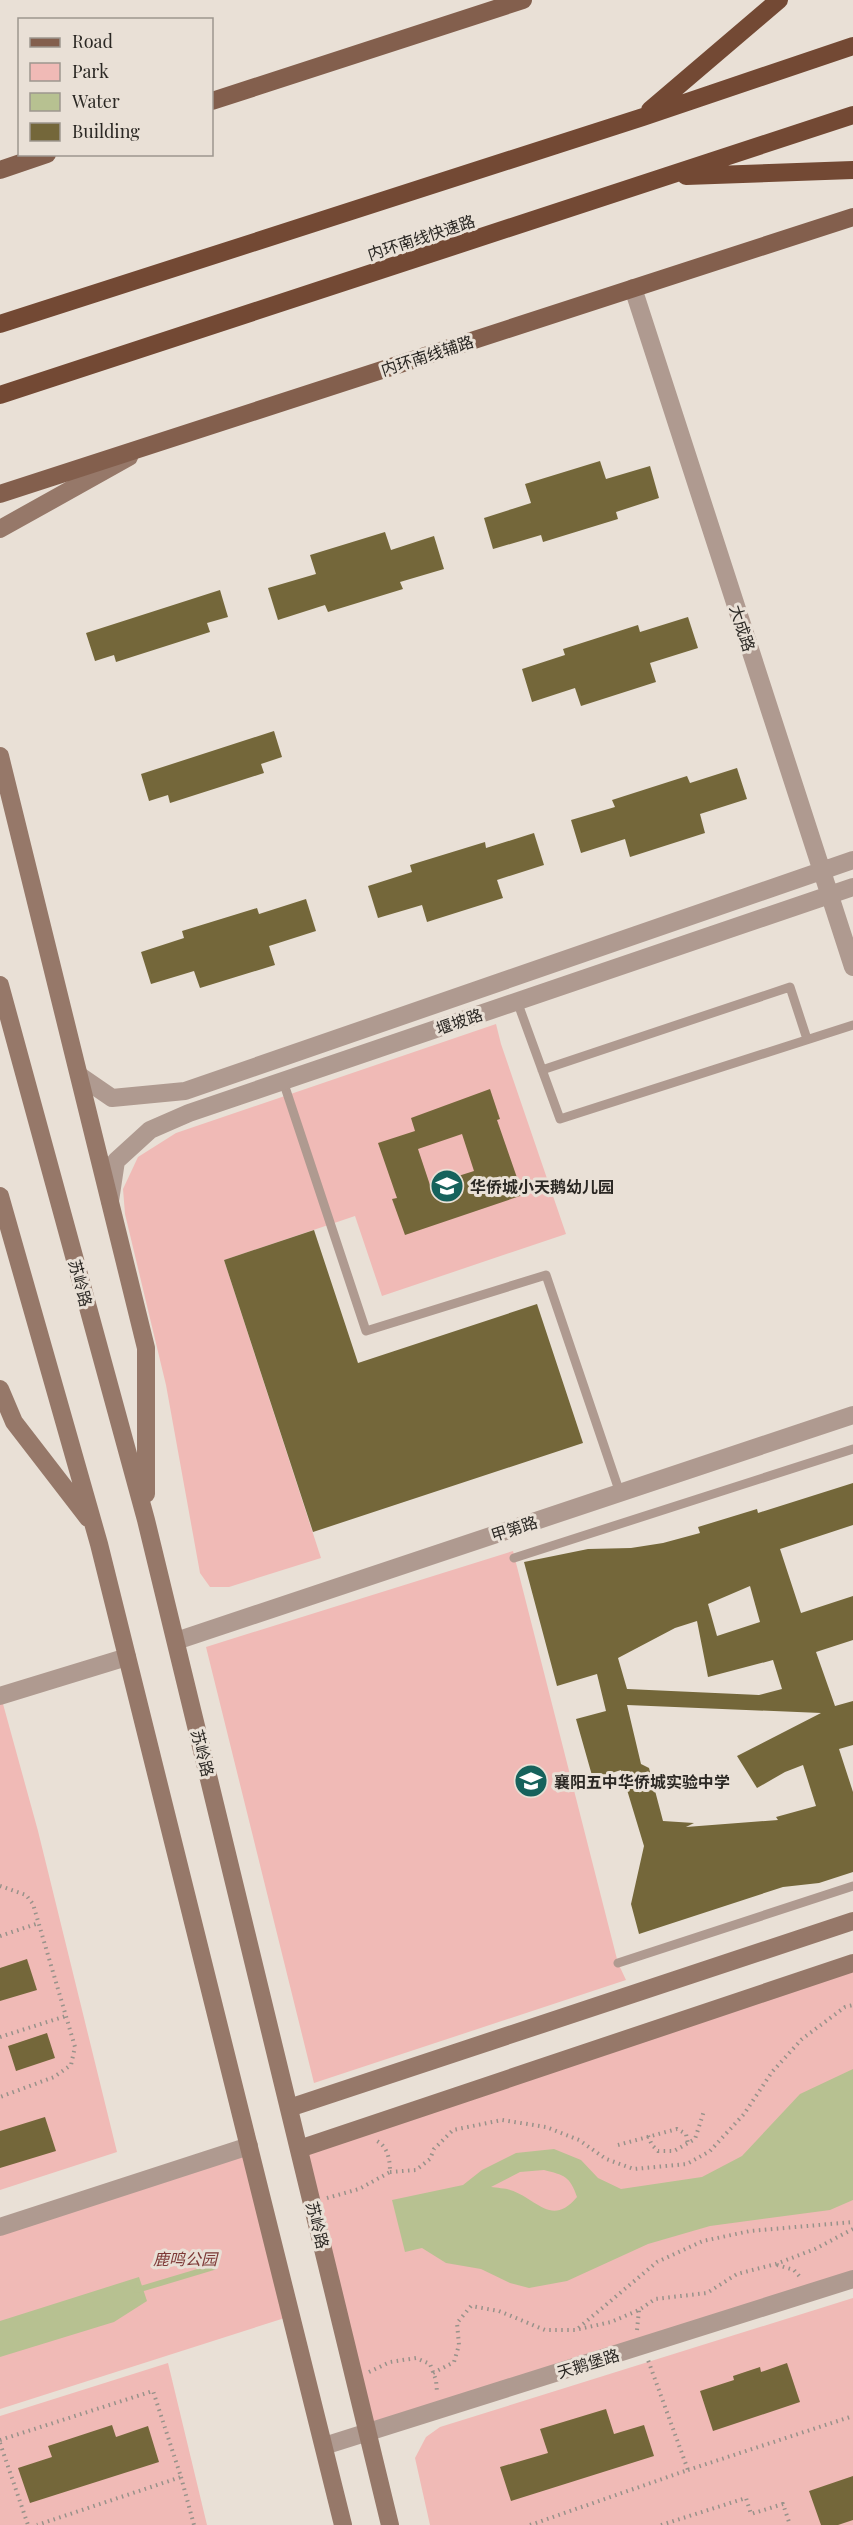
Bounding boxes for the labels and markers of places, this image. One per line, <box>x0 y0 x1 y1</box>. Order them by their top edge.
school or university icon: 华侨城小天鹅幼儿园 <box>429 1168 465 1204</box>
place label: 华侨城小天鹅幼儿园 <box>470 1176 614 1197</box>
school or university icon: 襄阳五中华侨城实验中学 <box>513 1763 549 1799</box>
place label: 襄阳五中华侨城实验中学 <box>554 1771 730 1792</box>

